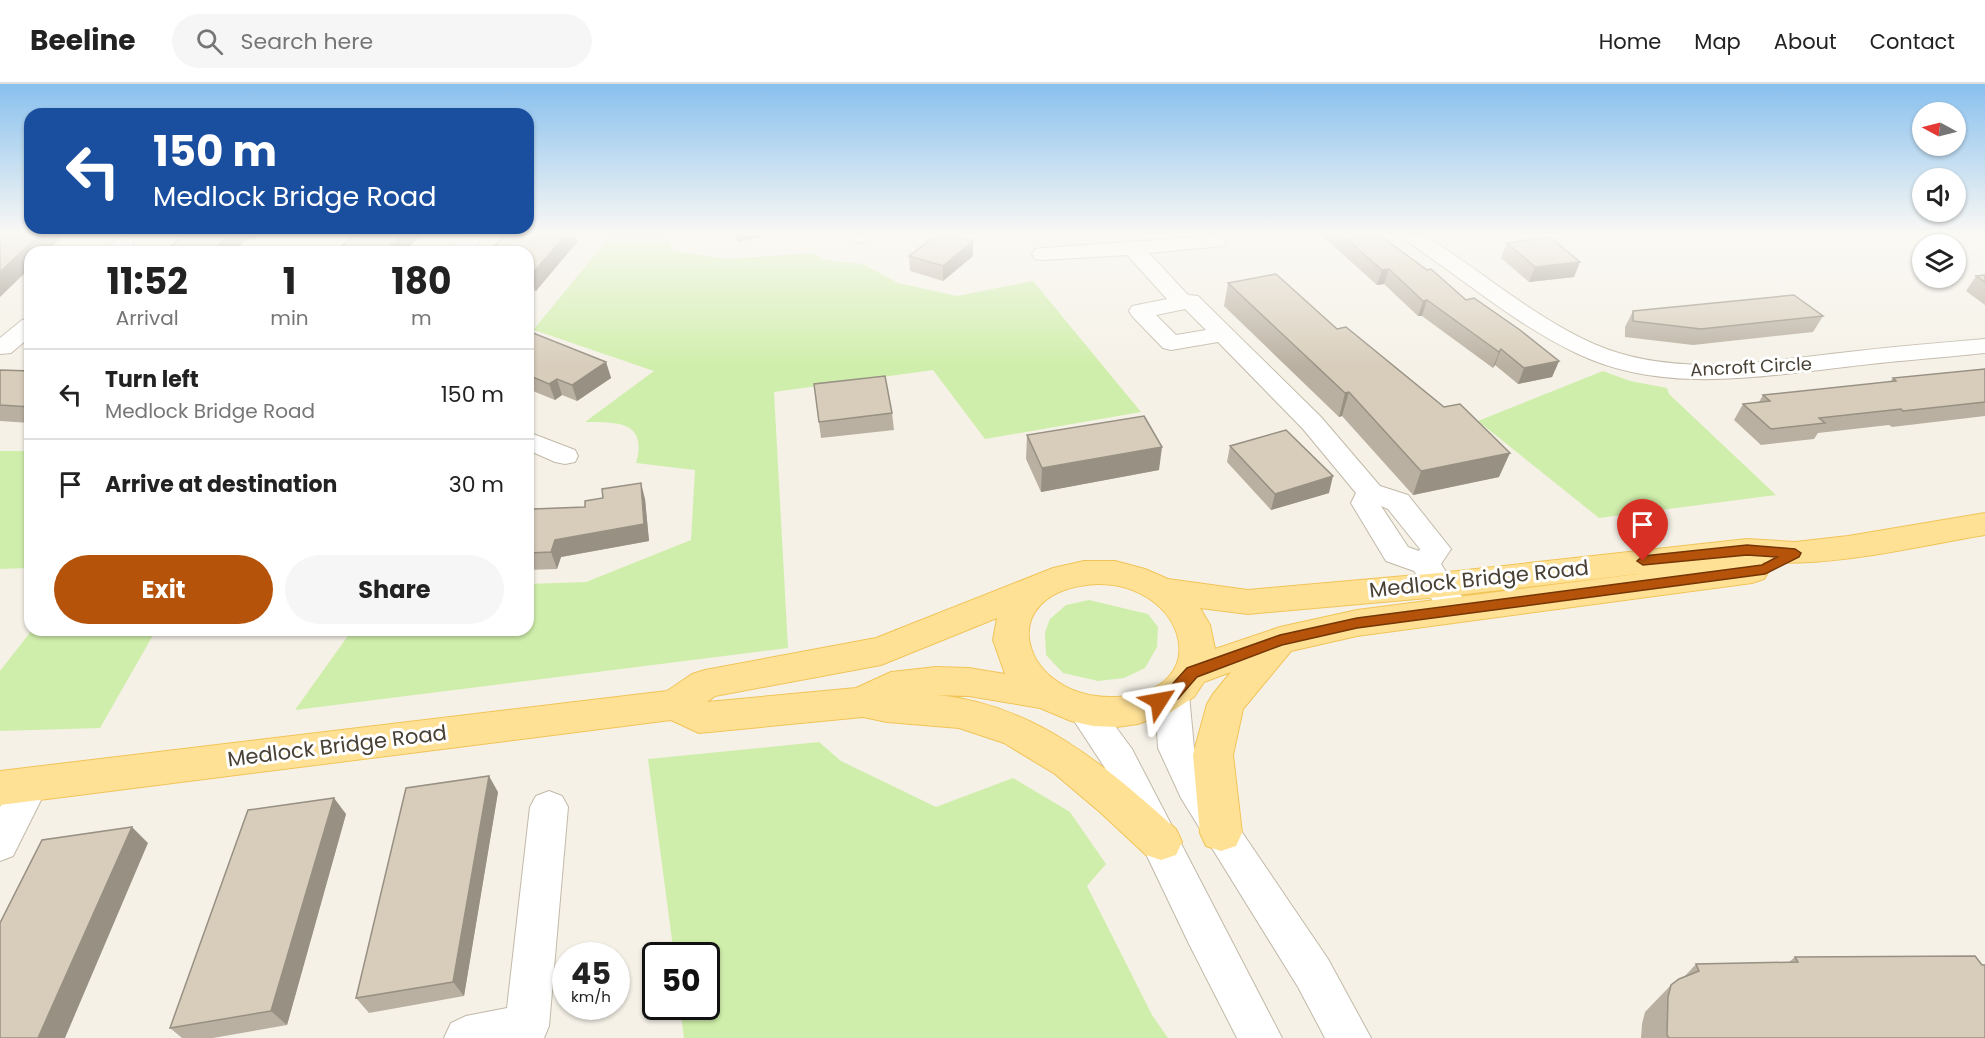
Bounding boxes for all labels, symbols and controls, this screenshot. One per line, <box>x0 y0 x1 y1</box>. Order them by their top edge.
search box <box>172 14 592 68</box>
text: Beeline <box>30 21 136 60</box>
icon: search <box>193 25 226 58</box>
text: Search here <box>241 26 373 57</box>
text: Home <box>1599 27 1661 56</box>
text: Map <box>1694 27 1741 56</box>
text: About <box>1774 27 1837 56</box>
text: Contact <box>1870 27 1955 56</box>
north arrow <box>1912 102 1966 156</box>
map controls <box>1912 102 1966 288</box>
text: 150 m <box>153 122 277 181</box>
icon: left <box>54 132 132 210</box>
button: sound <box>1912 168 1966 222</box>
text: Medlock Bridge Road <box>153 178 437 215</box>
button: layers <box>1912 234 1966 288</box>
text: 11:52 <box>107 256 188 307</box>
text: 1 <box>283 256 296 307</box>
text: 180 <box>391 256 451 307</box>
text: Arrival <box>116 304 179 332</box>
text: min <box>270 304 309 332</box>
text: m <box>411 304 432 332</box>
street label: Ancroft Circle <box>1690 351 1812 382</box>
text: Turn left <box>105 364 199 395</box>
icon: left <box>54 378 87 411</box>
text: 150 m <box>441 379 504 410</box>
text: Medlock Bridge Road <box>105 397 315 425</box>
icon: arrive <box>54 468 87 501</box>
text: Arrive at destination <box>105 469 337 500</box>
text: 30 m <box>449 469 504 500</box>
pin <box>1617 499 1668 561</box>
icon: arrive <box>1626 508 1659 541</box>
street label: Medlock Bridge Road <box>1368 553 1590 604</box>
button: Exit <box>54 555 273 624</box>
button: Share <box>285 555 504 624</box>
position arrow <box>1127 669 1191 733</box>
street label: Medlock Bridge Road <box>226 718 448 773</box>
speed limit sign: 50 <box>642 942 720 1020</box>
text: 45 <box>571 952 611 995</box>
text: km/h <box>571 986 611 1007</box>

